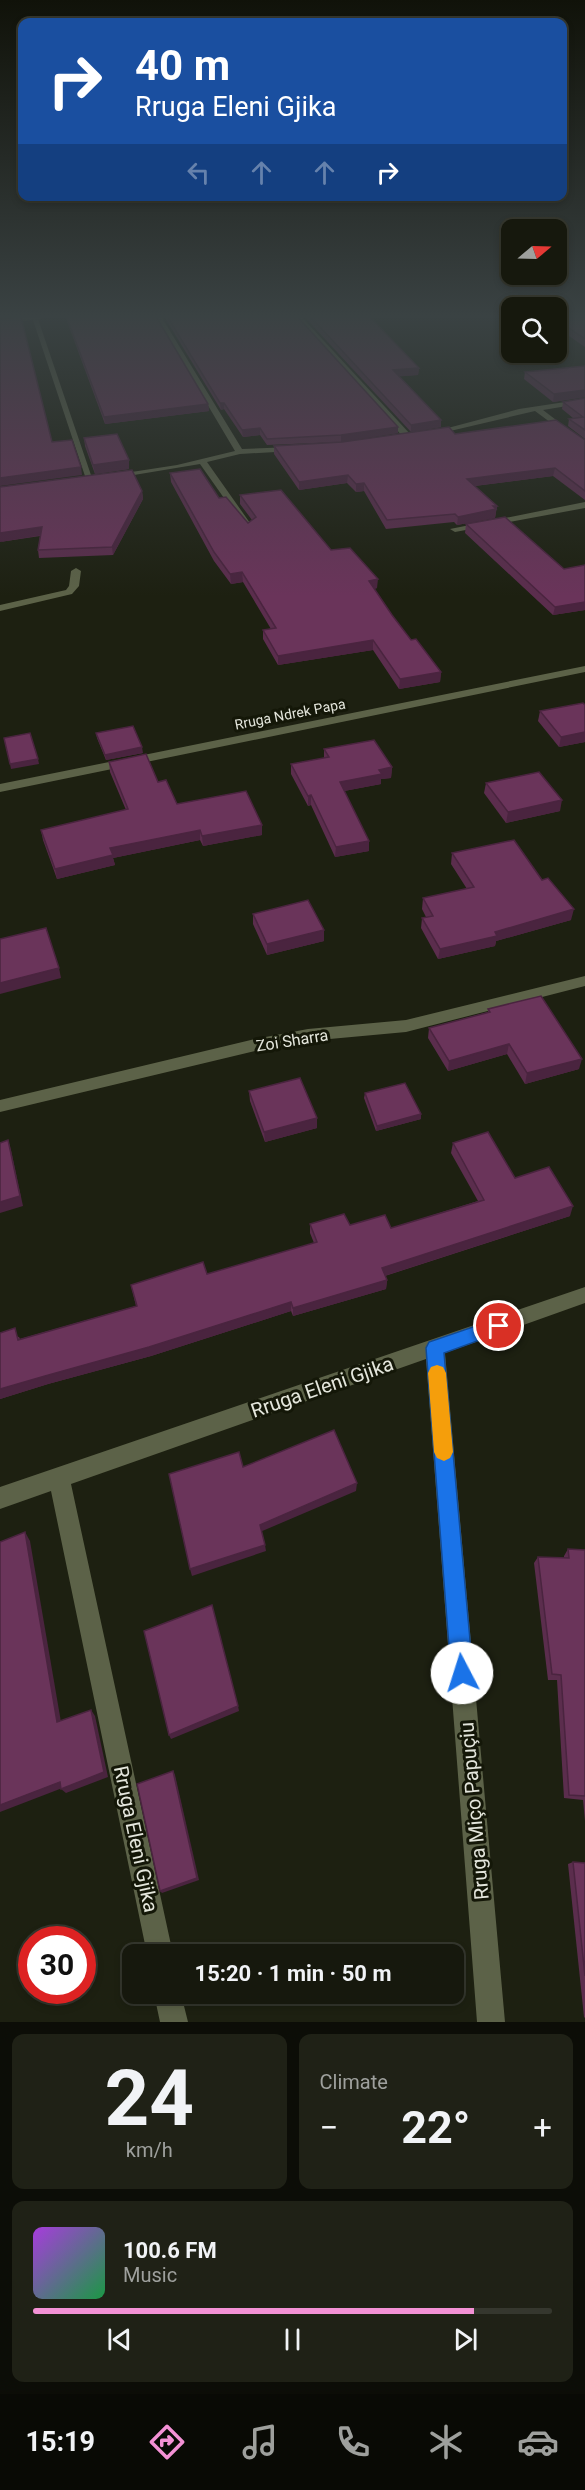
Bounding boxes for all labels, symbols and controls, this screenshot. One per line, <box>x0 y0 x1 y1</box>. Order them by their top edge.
text: 40 m <box>135 41 230 90</box>
icon: right <box>36 42 114 120</box>
text: Rruga Eleni Gjika <box>135 91 336 123</box>
icon: left <box>182 156 215 189</box>
icon: ahead <box>245 156 278 189</box>
icon: ahead <box>308 156 341 189</box>
icon: right <box>371 156 404 189</box>
north arrow <box>501 219 567 285</box>
map controls <box>501 219 567 363</box>
button: search <box>501 297 567 363</box>
street label: Rruga Ndrek Papa <box>233 695 347 733</box>
street label: Zoi Sharra <box>255 1025 329 1056</box>
pin <box>473 1300 524 1351</box>
icon: arrive <box>482 1309 515 1342</box>
street label: Rruga Eleni Gjika <box>248 1351 396 1423</box>
position arrow <box>430 1641 494 1705</box>
street label: Rruga Miço Papuçiu <box>454 1721 494 1901</box>
street label: Rruga Eleni Gjika <box>109 1764 163 1914</box>
speed limit sign: 30 <box>18 1926 96 2004</box>
text: 15:20 · 1 min · 50 m <box>195 1961 391 1986</box>
text: 24 <box>104 2053 194 2144</box>
text: Climate <box>320 2070 388 2094</box>
text: 22° <box>401 2101 470 2154</box>
text: − <box>320 2108 338 2147</box>
text: + <box>533 2108 552 2147</box>
text: km/h <box>126 2138 173 2162</box>
text: 100.6 FM <box>123 2238 217 2263</box>
text: Music <box>123 2263 177 2287</box>
icon: previous <box>103 2323 136 2356</box>
icon: pause <box>276 2323 309 2356</box>
icon: next <box>449 2323 482 2356</box>
icon: directions <box>146 2421 188 2463</box>
icon: music <box>239 2421 281 2463</box>
icon: phone <box>332 2421 374 2463</box>
icon: climate <box>425 2421 467 2463</box>
icon: car <box>517 2421 559 2463</box>
text: 15:19 <box>25 2426 95 2458</box>

